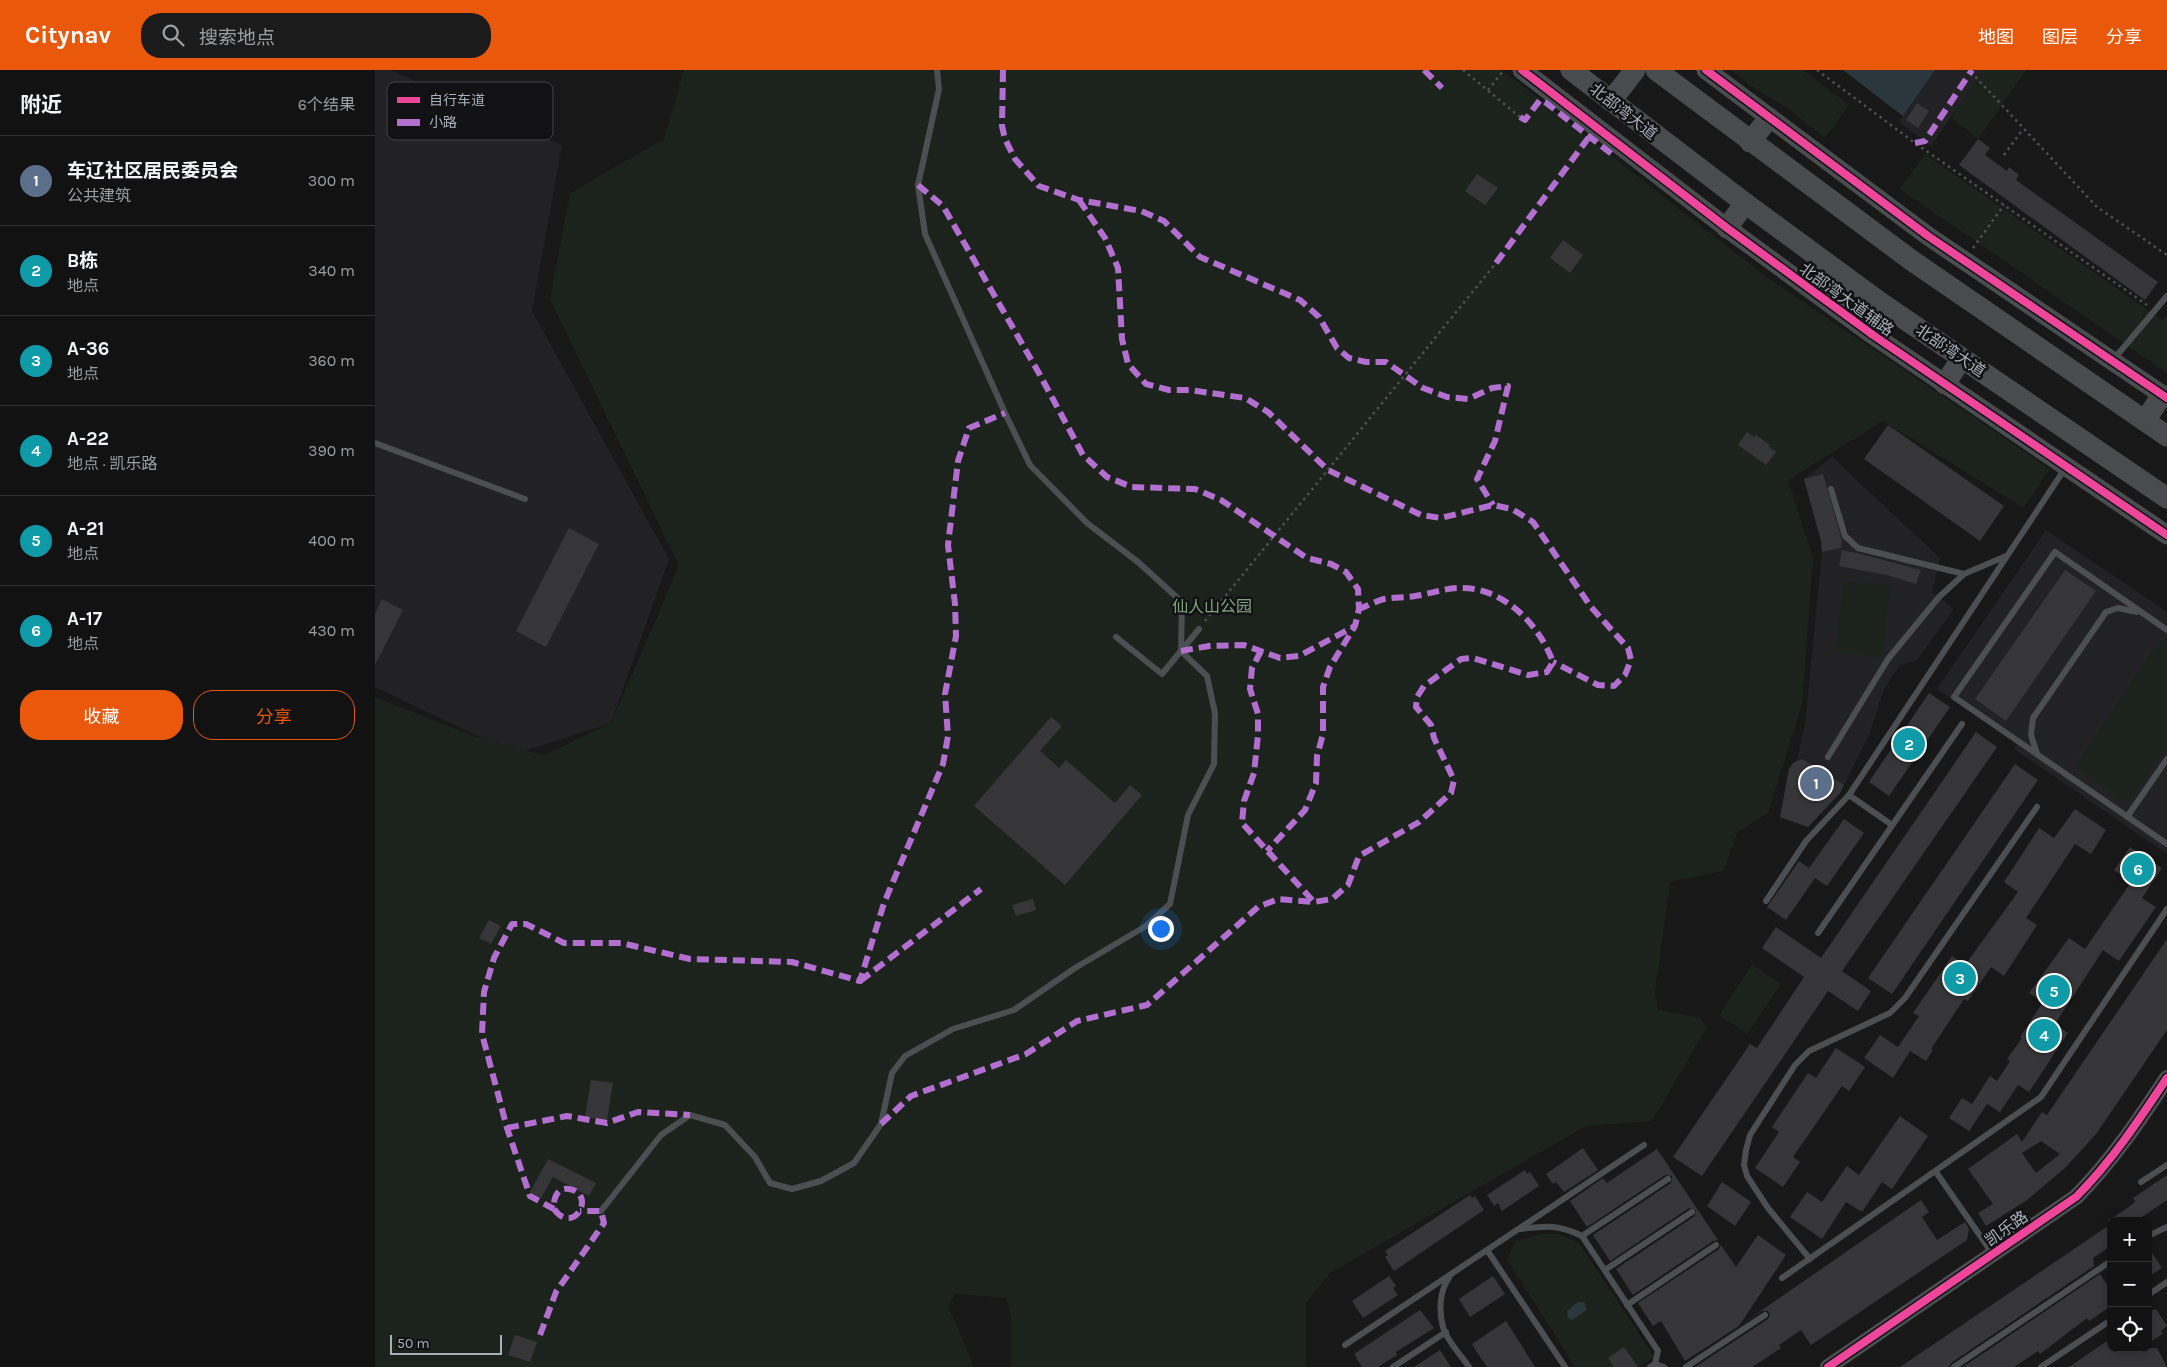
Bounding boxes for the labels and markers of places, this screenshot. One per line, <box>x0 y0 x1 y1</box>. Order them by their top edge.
pin: 2 <box>1893 725 1925 763</box>
pin: 1 <box>1800 764 1832 802</box>
pin: 6 <box>2122 850 2154 888</box>
pin: 3 <box>1944 959 1976 997</box>
pin: 5 <box>2038 972 2070 1010</box>
pin: 4 <box>2028 1016 2060 1054</box>

